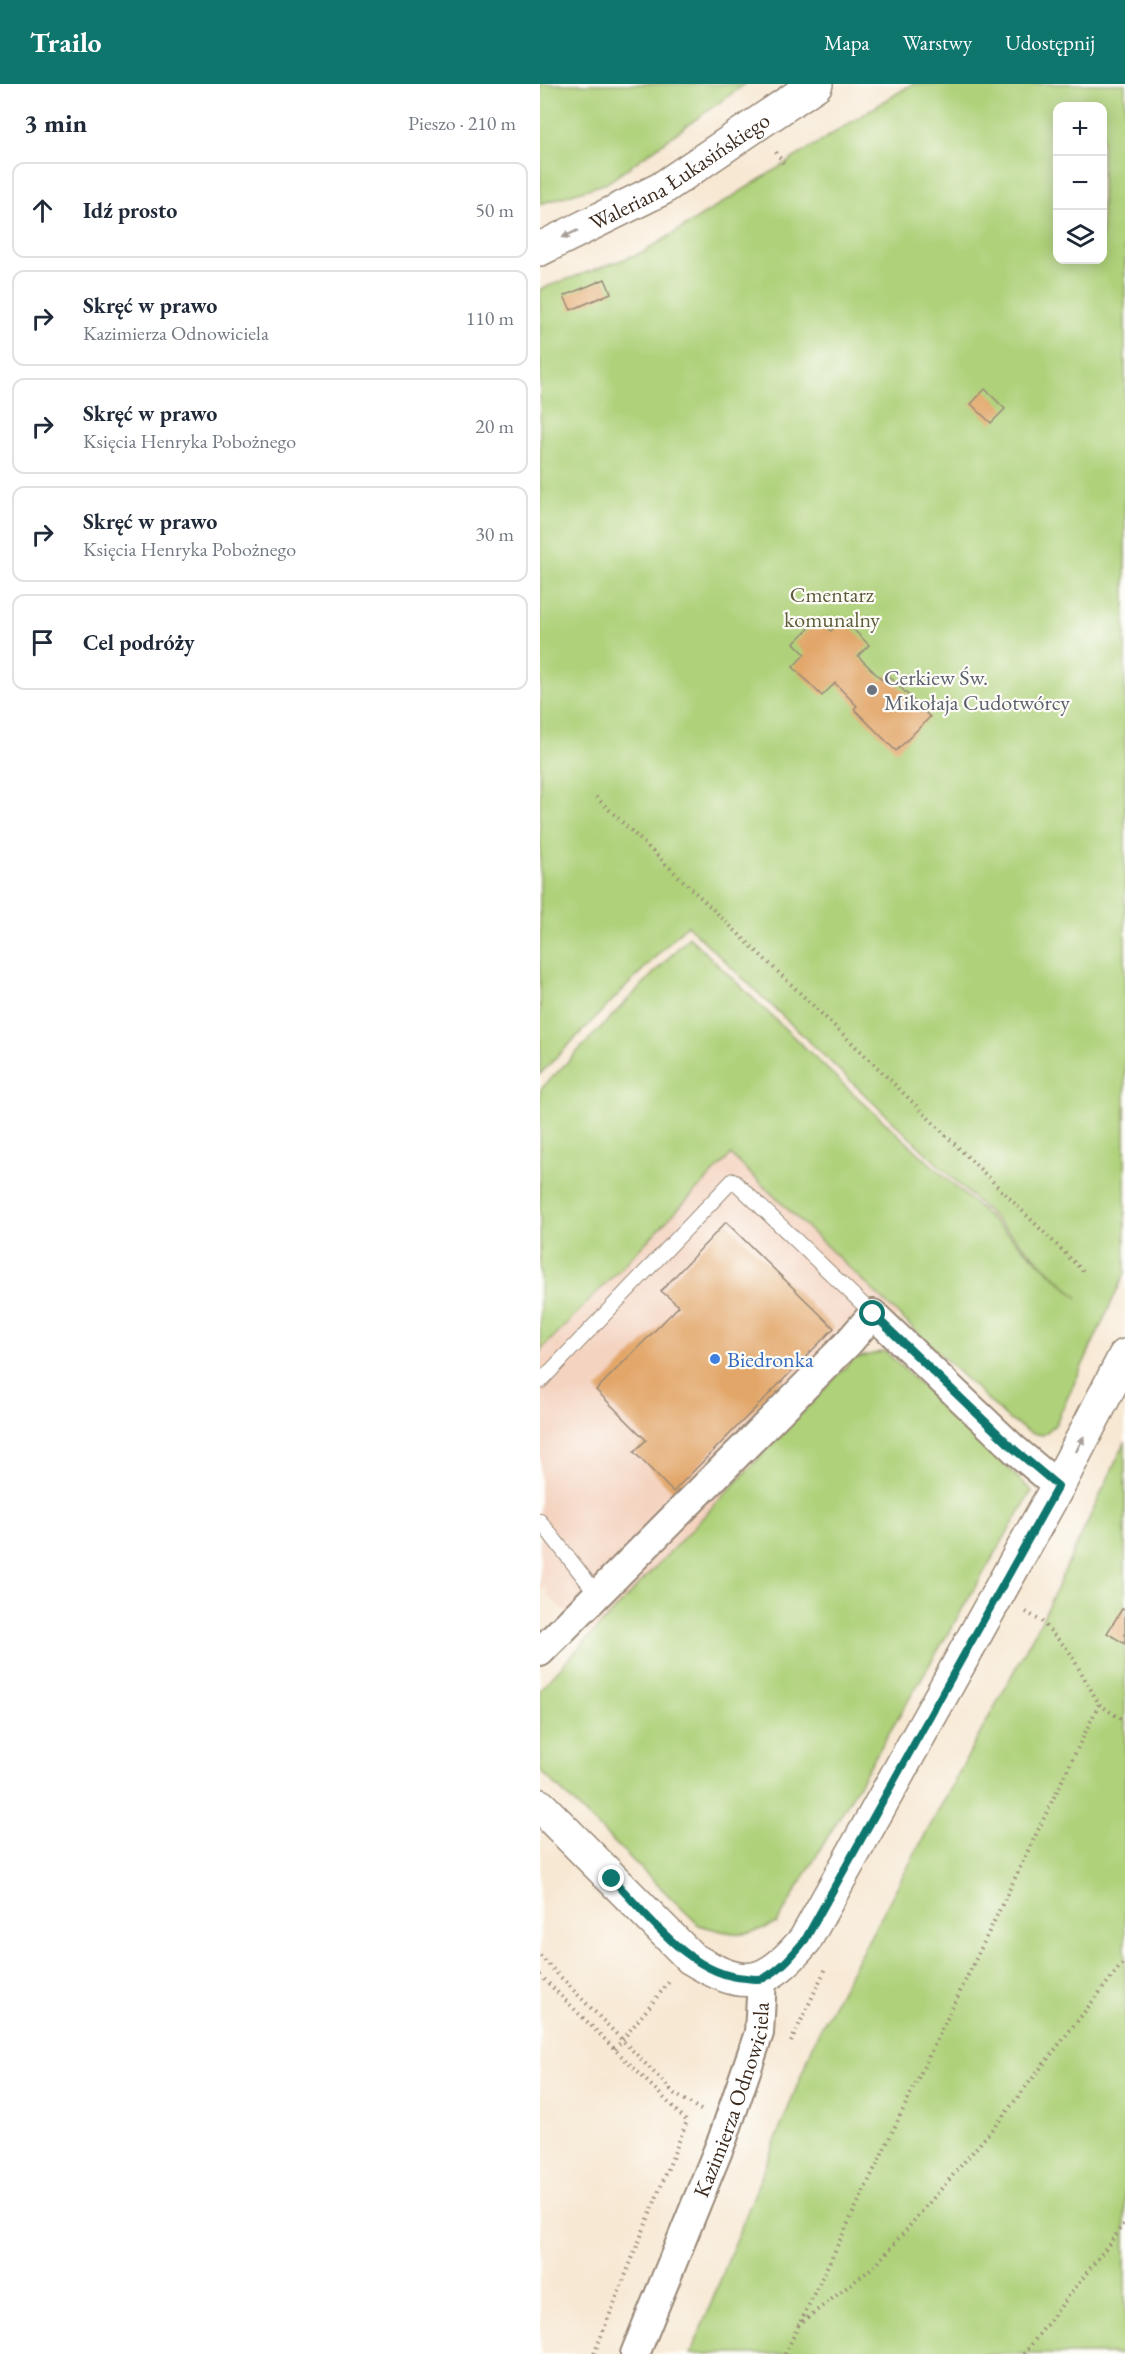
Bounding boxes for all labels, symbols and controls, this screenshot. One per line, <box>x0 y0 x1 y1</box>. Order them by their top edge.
text: Trailo <box>30 24 102 60</box>
text: Mapa <box>824 29 870 56</box>
text: Warstwy <box>903 29 972 56</box>
text: Udostępnij <box>1005 29 1095 56</box>
map controls <box>1053 102 1107 264</box>
button: + <box>1053 102 1107 156</box>
street label: Waleriana Łukasińskiego <box>585 105 776 237</box>
text: 3 min <box>24 106 87 140</box>
text: Pieszo · 210 m <box>408 110 516 136</box>
button: − <box>1053 156 1107 210</box>
icon: ahead <box>26 194 59 227</box>
text: Idź prosto <box>83 196 177 225</box>
text: 50 m <box>475 197 514 223</box>
button: layers <box>1053 210 1107 264</box>
one-way arrow <box>561 230 578 239</box>
text: Skręć w prawo <box>83 291 217 320</box>
icon: right <box>26 302 59 335</box>
text: 110 m <box>466 305 514 331</box>
text: Kazimierza Odnowiciela <box>83 320 269 346</box>
text: Skręć w prawo <box>83 399 217 428</box>
icon: right <box>26 410 59 443</box>
text: 20 m <box>475 413 514 439</box>
text: Księcia Henryka Pobożnego <box>83 428 296 454</box>
text: Skręć w prawo <box>83 507 217 536</box>
icon: right <box>26 518 59 551</box>
text: 30 m <box>475 521 514 547</box>
text: Księcia Henryka Pobożnego <box>83 536 296 562</box>
park label: Cmentarz komunalny <box>784 580 880 634</box>
icon: arrive <box>26 626 59 659</box>
text: Cel podróży <box>83 628 195 657</box>
place label: Cerkiew Św. Mikołaja Cudotwórcy <box>884 663 1070 717</box>
marker: Cerkiew Św. Mikołaja Cudotwórcy <box>865 683 879 697</box>
route start <box>859 1300 885 1326</box>
place label: Biedronka <box>727 1345 814 1374</box>
marker: Biedronka <box>708 1352 722 1366</box>
one-way arrow <box>1075 1436 1085 1453</box>
route end <box>598 1865 624 1891</box>
street label: Kazimierza Odnowiciela <box>686 2001 776 2202</box>

